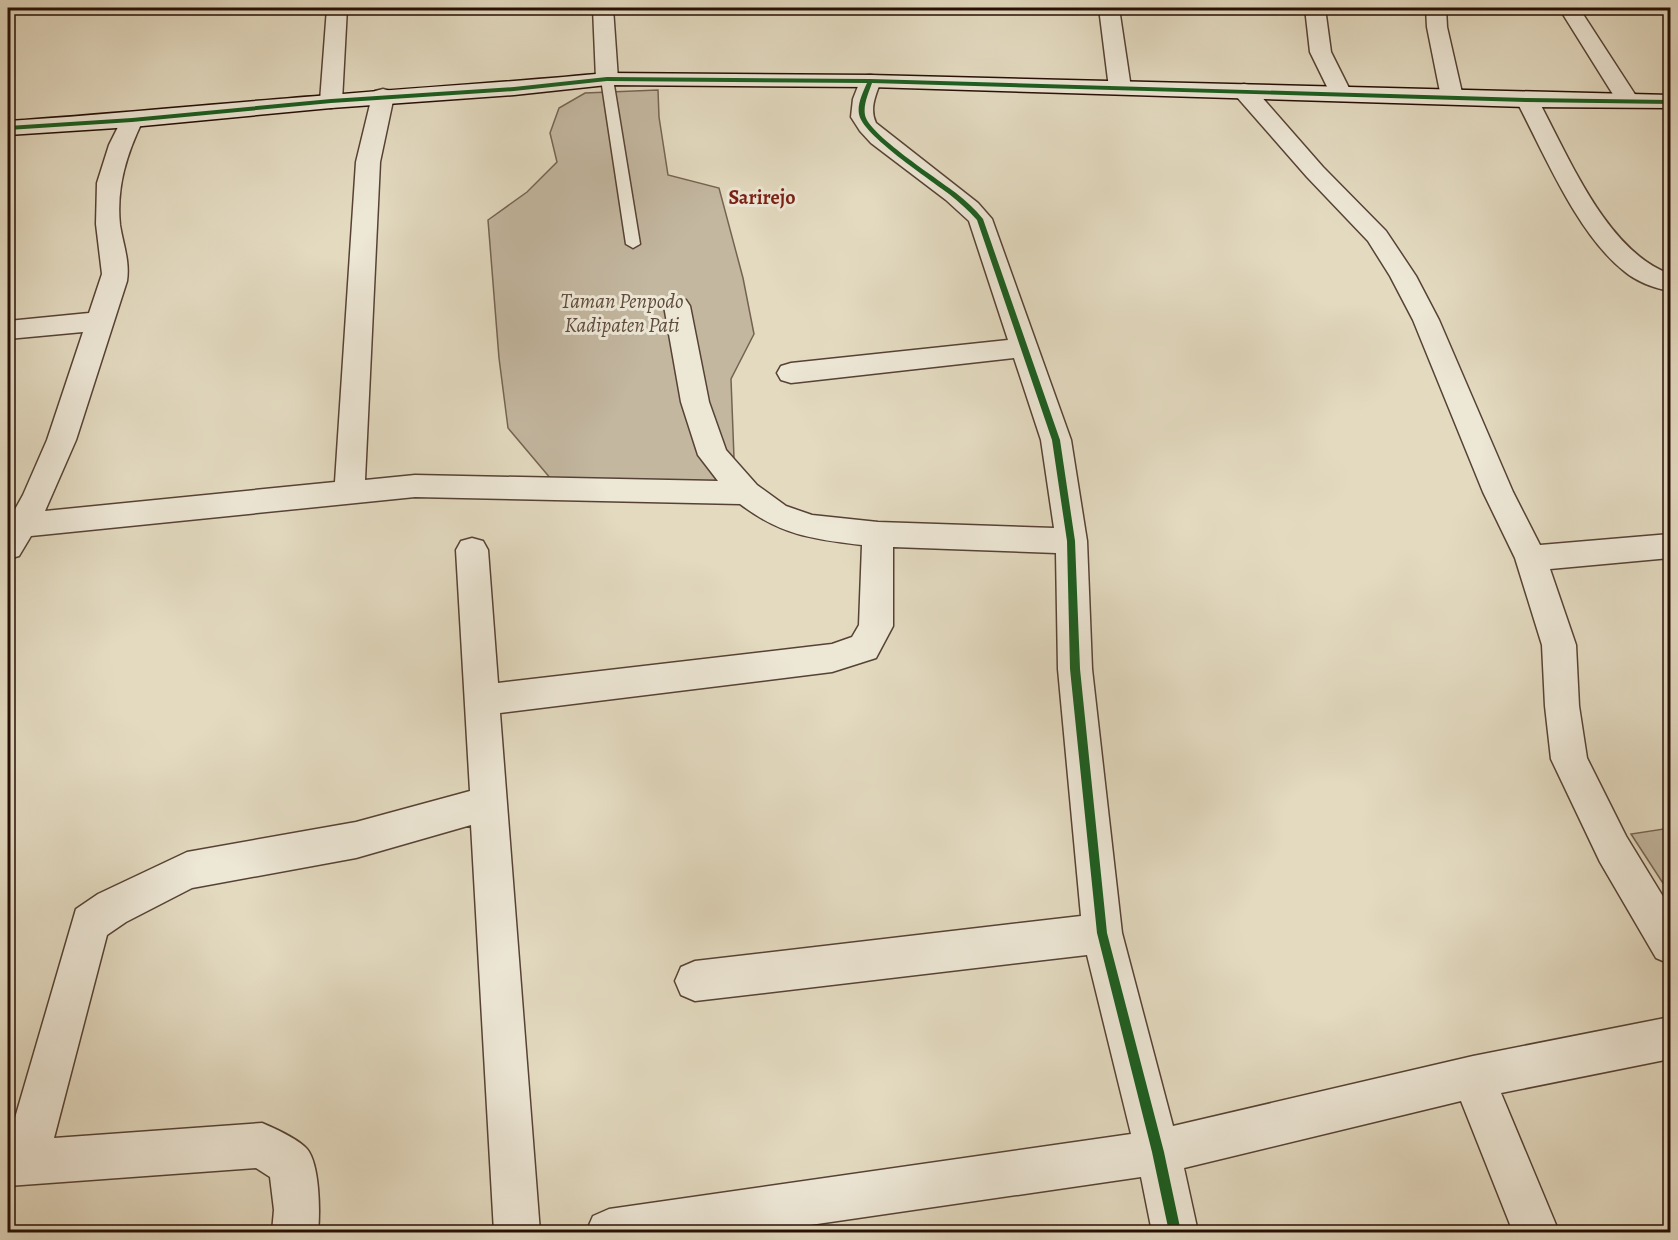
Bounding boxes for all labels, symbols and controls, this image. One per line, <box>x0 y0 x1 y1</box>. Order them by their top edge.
district label: Sarirejo <box>728 184 796 211</box>
park label: Taman Penpodo Kadipaten Pati <box>560 287 684 339</box>

